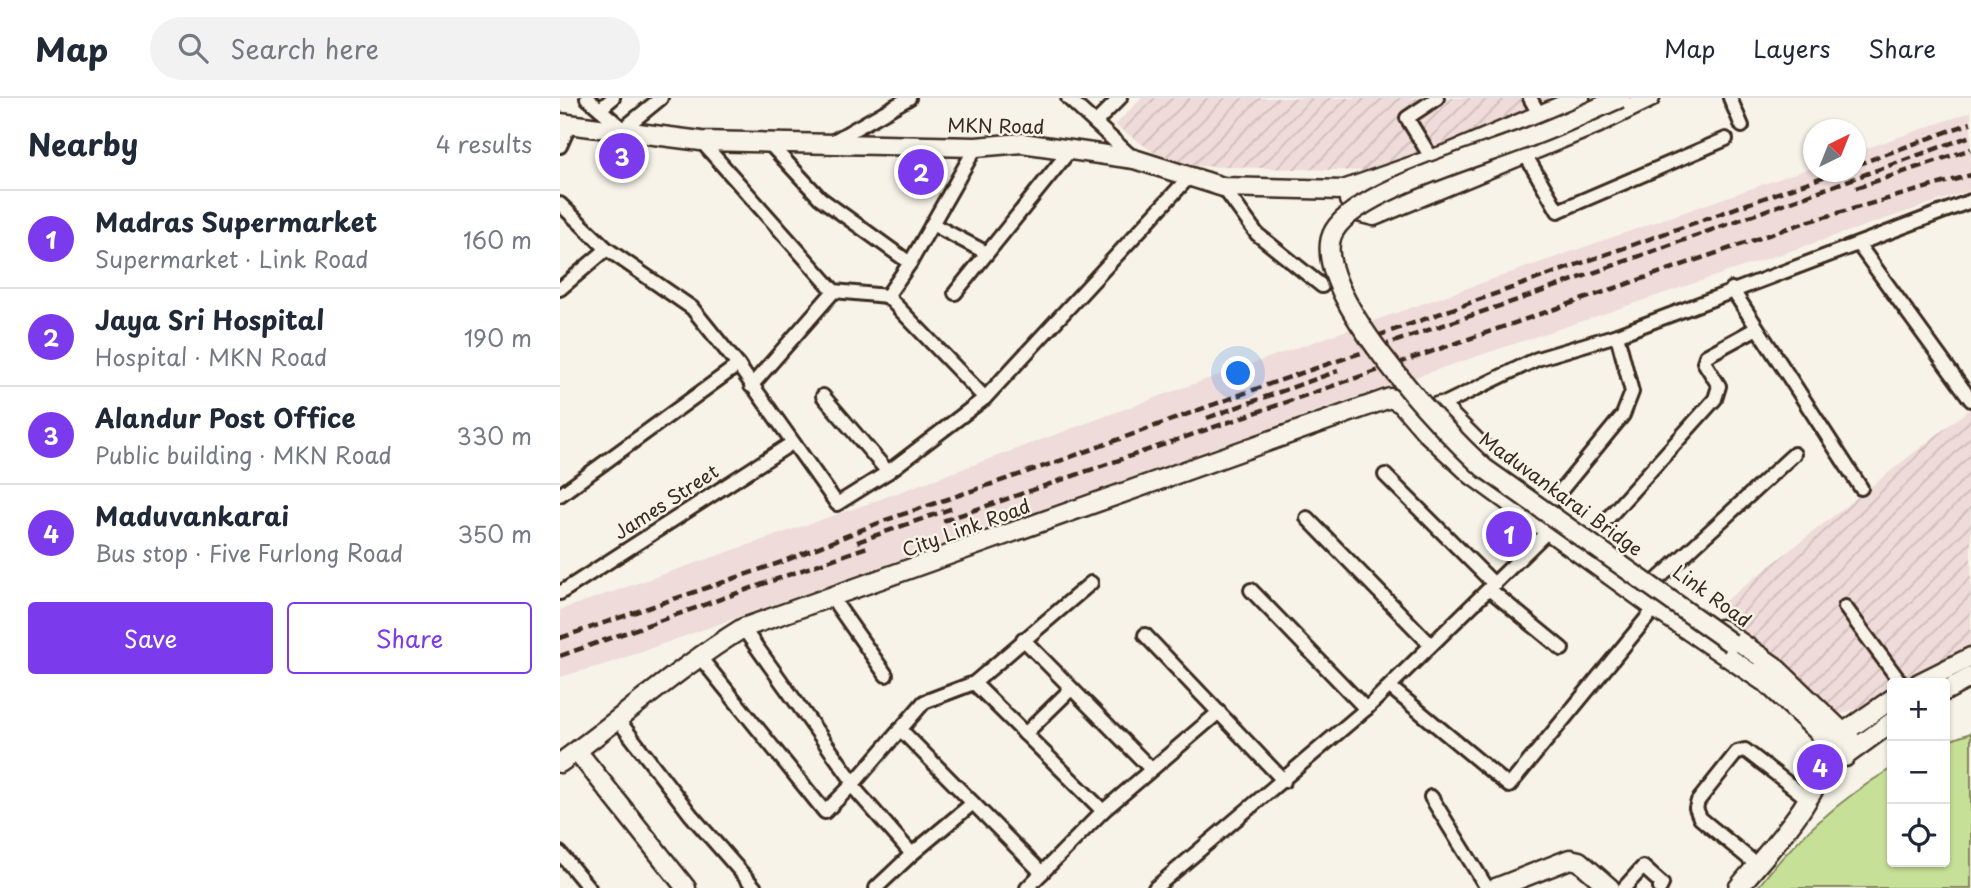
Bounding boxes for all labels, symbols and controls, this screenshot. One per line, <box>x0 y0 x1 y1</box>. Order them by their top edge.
search box <box>150 17 640 80</box>
text: Map <box>35 23 108 73</box>
icon: search <box>174 29 212 67</box>
text: Search here <box>230 29 379 68</box>
text: Map <box>1664 30 1715 66</box>
text: Layers <box>1753 30 1830 66</box>
text: Share <box>1868 30 1936 66</box>
street label: MKN Road <box>947 110 1045 140</box>
north arrow <box>1803 119 1866 182</box>
text: Nearby <box>28 121 138 166</box>
text: 4 results <box>436 126 532 161</box>
pin: 3 <box>599 130 645 182</box>
pin: 2 <box>898 146 944 198</box>
text: Madras Supermarket <box>95 202 377 241</box>
text: 1 <box>46 222 57 257</box>
text: 160 m <box>463 222 532 257</box>
text: Supermarket · Link Road <box>95 241 369 276</box>
text: Jaya Sri Hospital <box>95 300 324 339</box>
text: 2 <box>43 320 59 355</box>
text: 190 m <box>464 320 532 355</box>
text: Hospital · MKN Road <box>95 339 327 374</box>
your location <box>1221 356 1255 390</box>
text: Alandur Post Office <box>95 398 356 437</box>
text: 3 <box>43 418 59 453</box>
text: 330 m <box>456 418 532 453</box>
street label: Maduvankarai Bridge <box>1474 424 1649 562</box>
text: Public building · MKN Road <box>95 437 392 472</box>
street label: James Street <box>607 457 724 546</box>
street label: City Link Road <box>898 491 1034 563</box>
text: Maduvankarai <box>95 496 289 535</box>
pin: 1 <box>1486 508 1532 560</box>
text: 4 <box>43 516 59 551</box>
text: 350 m <box>457 516 532 551</box>
text: Bus stop · Five Furlong Road <box>95 535 403 570</box>
street label: Link Road <box>1667 557 1758 633</box>
button: Save <box>28 602 273 674</box>
button: Share <box>287 602 532 674</box>
map controls <box>1887 678 1950 867</box>
button: + <box>1887 678 1950 741</box>
pin: 4 <box>1797 741 1843 793</box>
button: − <box>1887 741 1950 804</box>
button: locate <box>1887 804 1950 867</box>

